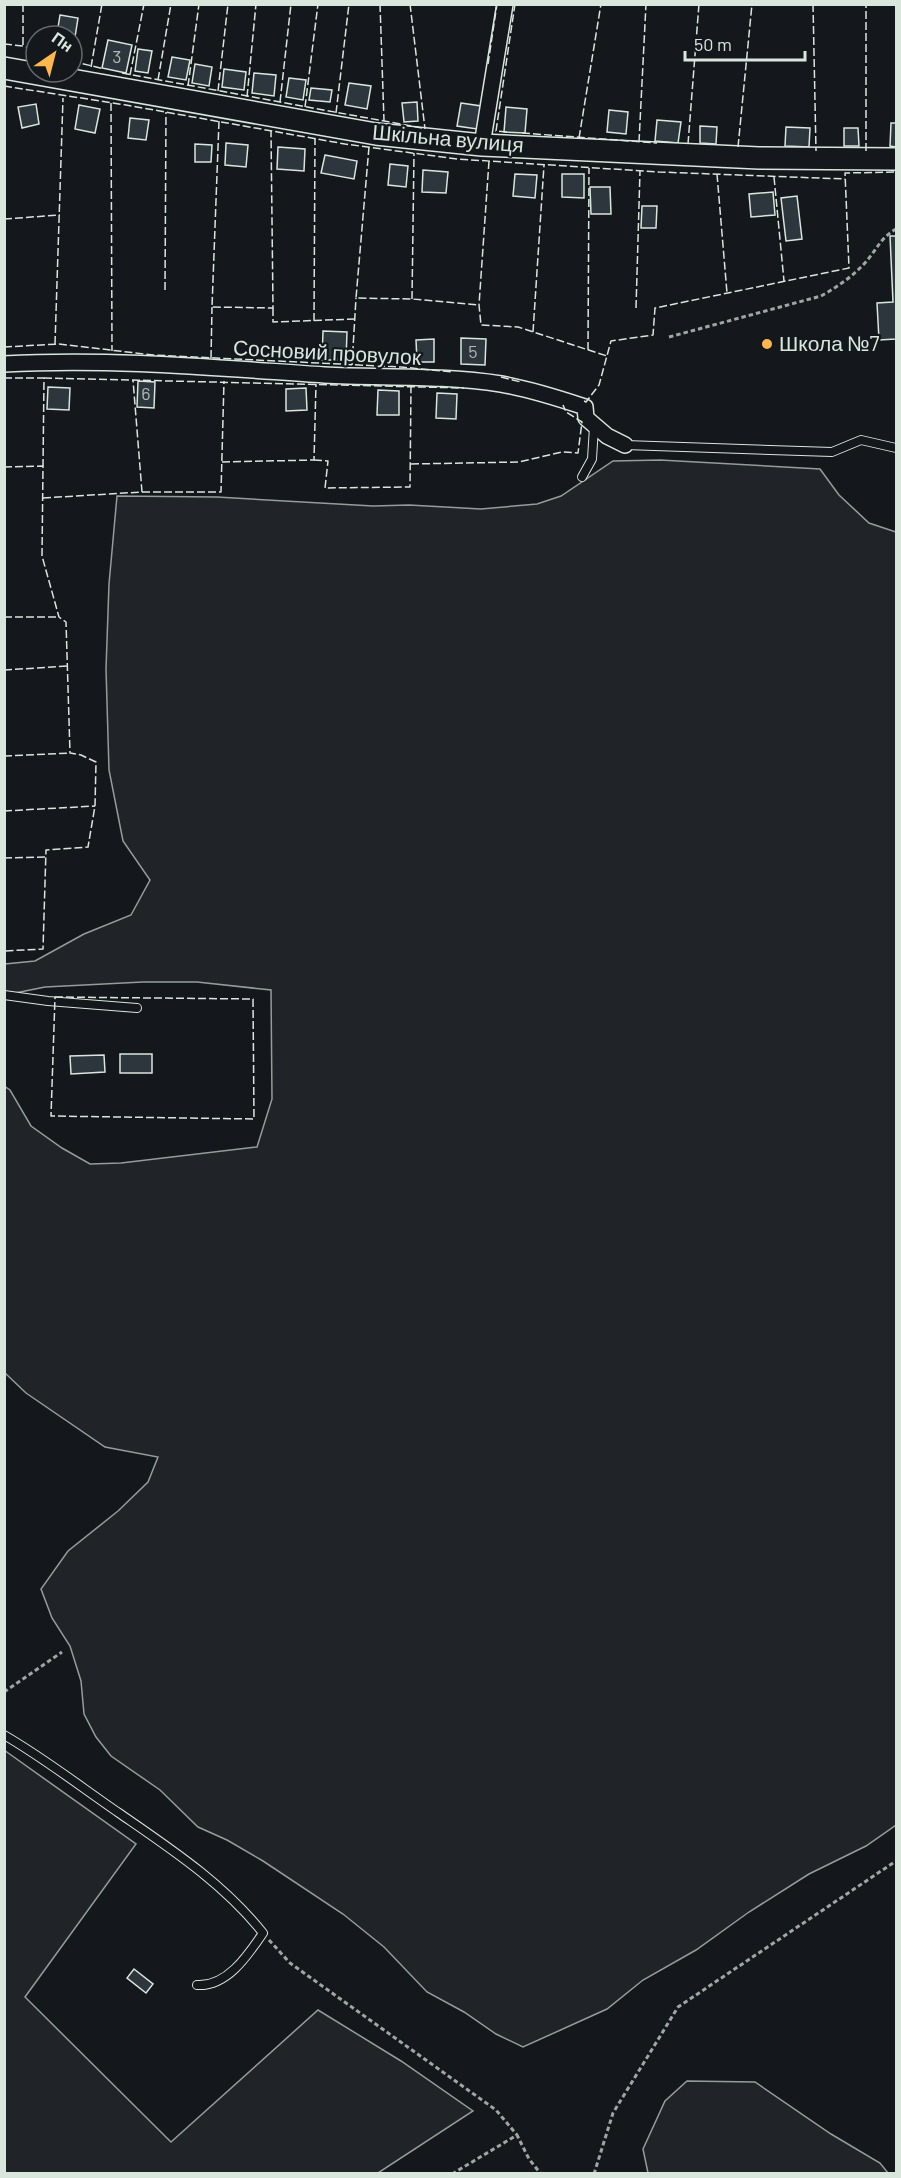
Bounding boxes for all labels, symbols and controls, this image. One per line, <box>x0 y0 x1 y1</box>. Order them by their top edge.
north arrow <box>24 24 84 84</box>
scale bar <box>685 24 805 62</box>
text: Пн <box>49 27 77 55</box>
text: 50 m <box>694 33 732 55</box>
house number: 3 <box>112 45 122 67</box>
street label: Шкільна вулиця <box>371 118 525 157</box>
place label: Школа №7 <box>779 330 880 355</box>
street label: Сосновий провулок <box>232 334 423 369</box>
marker: Школа №7 <box>760 337 774 351</box>
house number: 5 <box>468 340 478 362</box>
house number: 6 <box>141 382 151 404</box>

